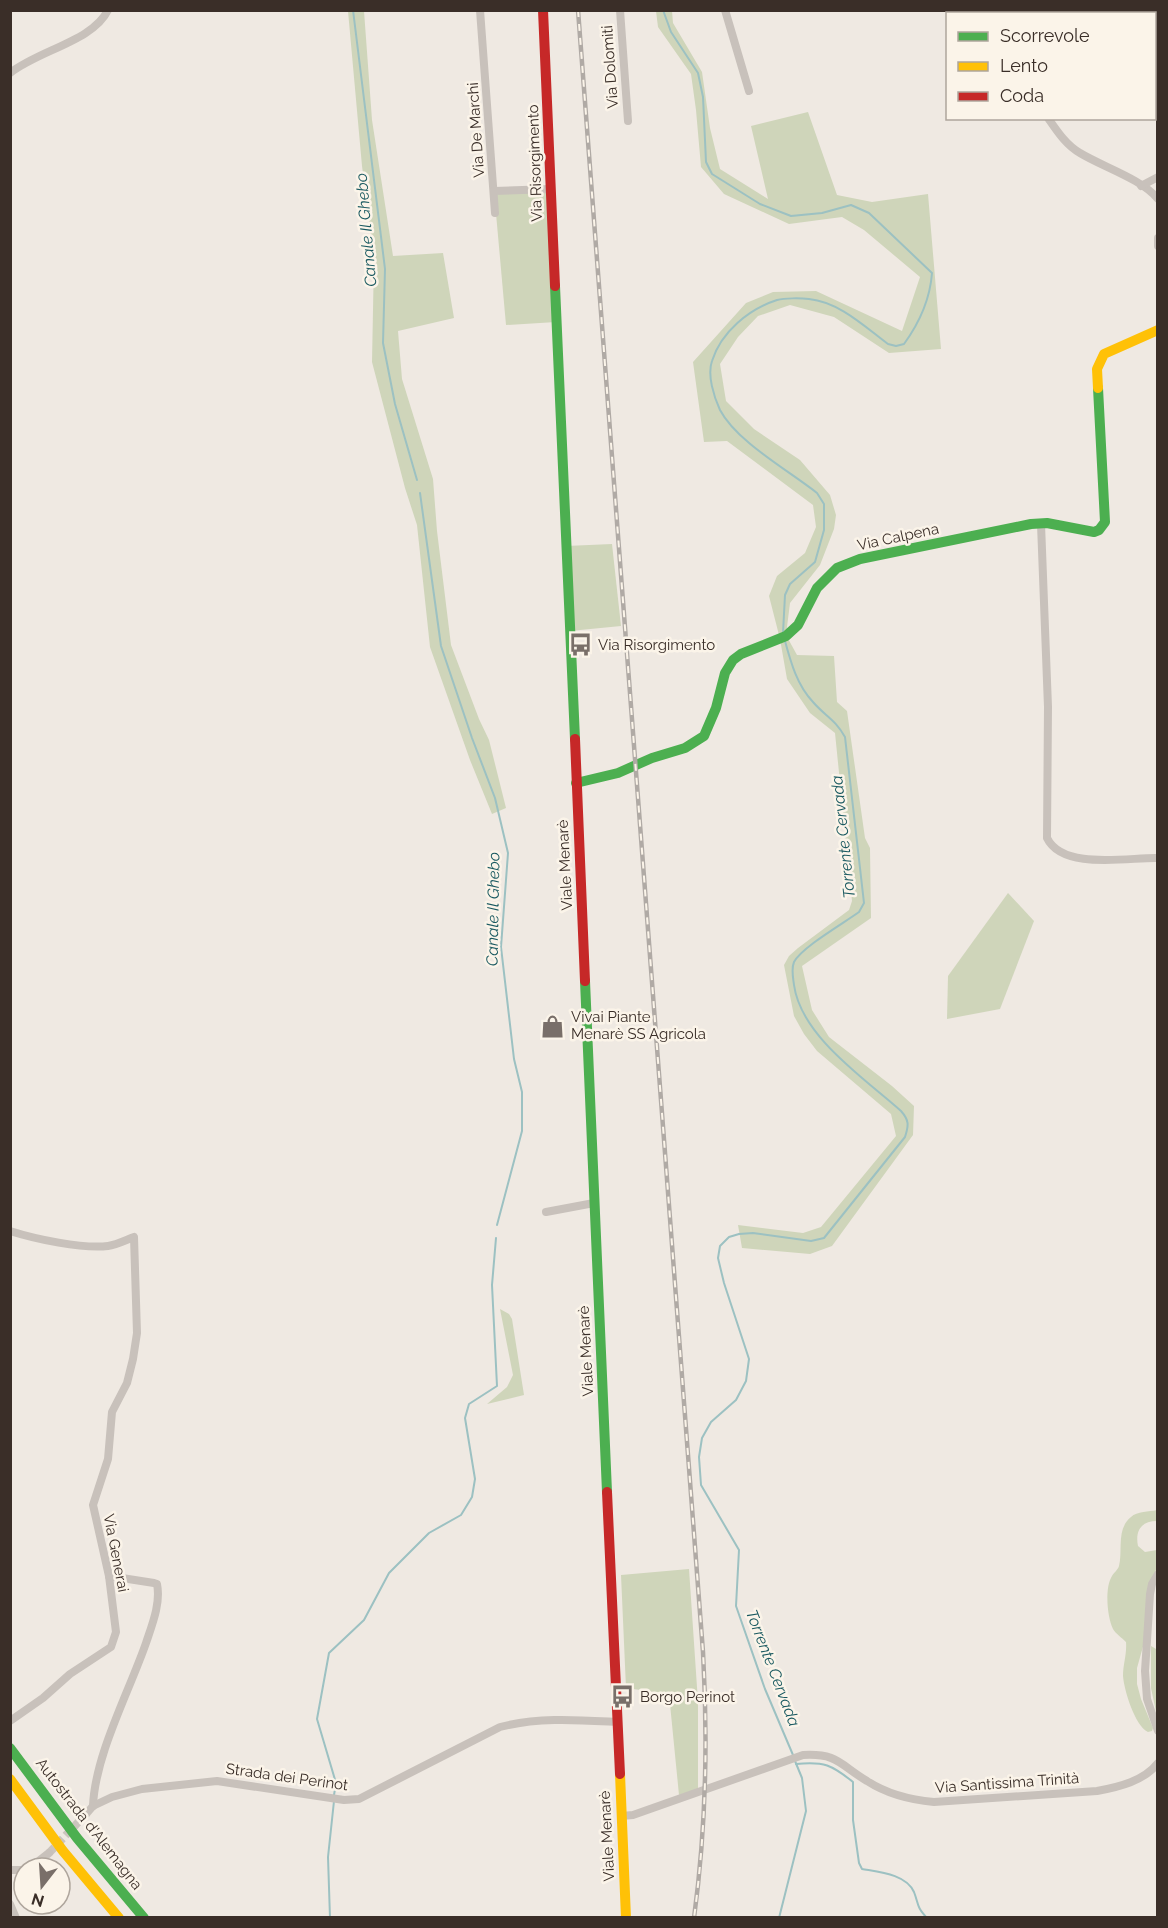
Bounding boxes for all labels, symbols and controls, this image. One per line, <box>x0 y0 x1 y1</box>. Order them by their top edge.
legend <box>946 12 1156 120</box>
street label: Via Dolomiti <box>598 25 622 109</box>
text: Scorrevole <box>1000 25 1090 46</box>
text: Lento <box>1000 55 1048 76</box>
street label: Via De Marchi <box>464 82 488 178</box>
text: Coda <box>1000 85 1044 106</box>
street label: Via Risorgimento <box>524 104 546 222</box>
water label: Canale Il Ghebo <box>352 172 380 288</box>
street label: Via Calpena <box>856 520 940 554</box>
bus stop icon: Via Risorgimento <box>567 632 593 658</box>
place label: Via Risorgimento <box>598 636 715 654</box>
water label: Torrente Cervada <box>827 774 859 899</box>
street label: Viale Menarè <box>554 819 576 911</box>
water label: Canale Il Ghebo <box>483 852 503 966</box>
place label: Vivai Piante Menarè SS Agricola <box>571 1008 706 1043</box>
shop icon: Vivai Piante Menarè SS Agricola <box>540 1013 566 1039</box>
street label: Viale Menarè <box>575 1305 597 1397</box>
street label: Via Generai <box>100 1512 132 1594</box>
water label: Torrente Cervada <box>742 1607 804 1729</box>
bus stop icon: Borgo Perinot <box>609 1684 635 1710</box>
place label: Borgo Perinot <box>640 1688 735 1706</box>
street label: Autostrada d'Alemagna <box>32 1755 146 1893</box>
street label: Strada dei Perinot <box>225 1760 349 1794</box>
street label: Via Santissima Trinità <box>934 1769 1080 1797</box>
street label: Viale Menarè <box>596 1790 618 1882</box>
north arrow <box>12 1856 72 1916</box>
text: N <box>29 1889 46 1911</box>

